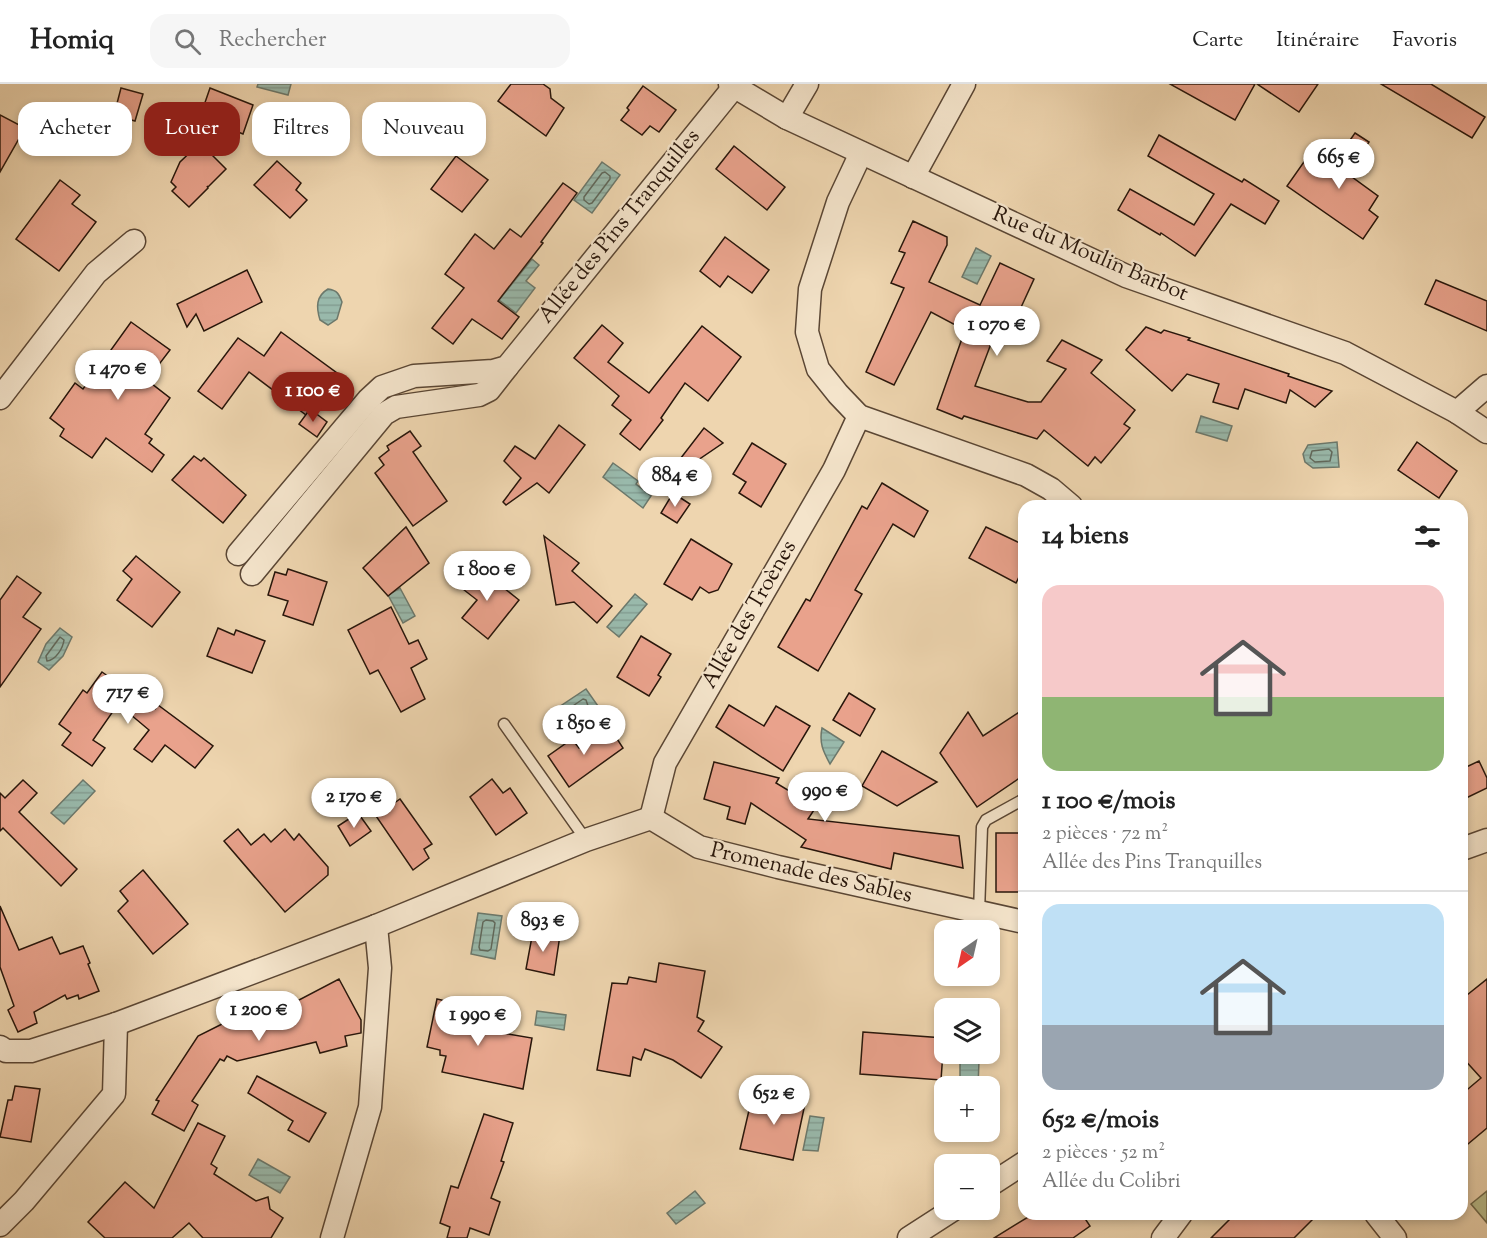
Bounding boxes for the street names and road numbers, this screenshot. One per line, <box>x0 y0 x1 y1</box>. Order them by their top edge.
street label: Allée des Pins Tranquilles <box>531 123 709 331</box>
street label: Rue du Moulin Barbot <box>987 199 1193 311</box>
street label: Allée des Troènes <box>694 535 806 695</box>
street label: Promenade des Sables <box>707 835 915 913</box>

